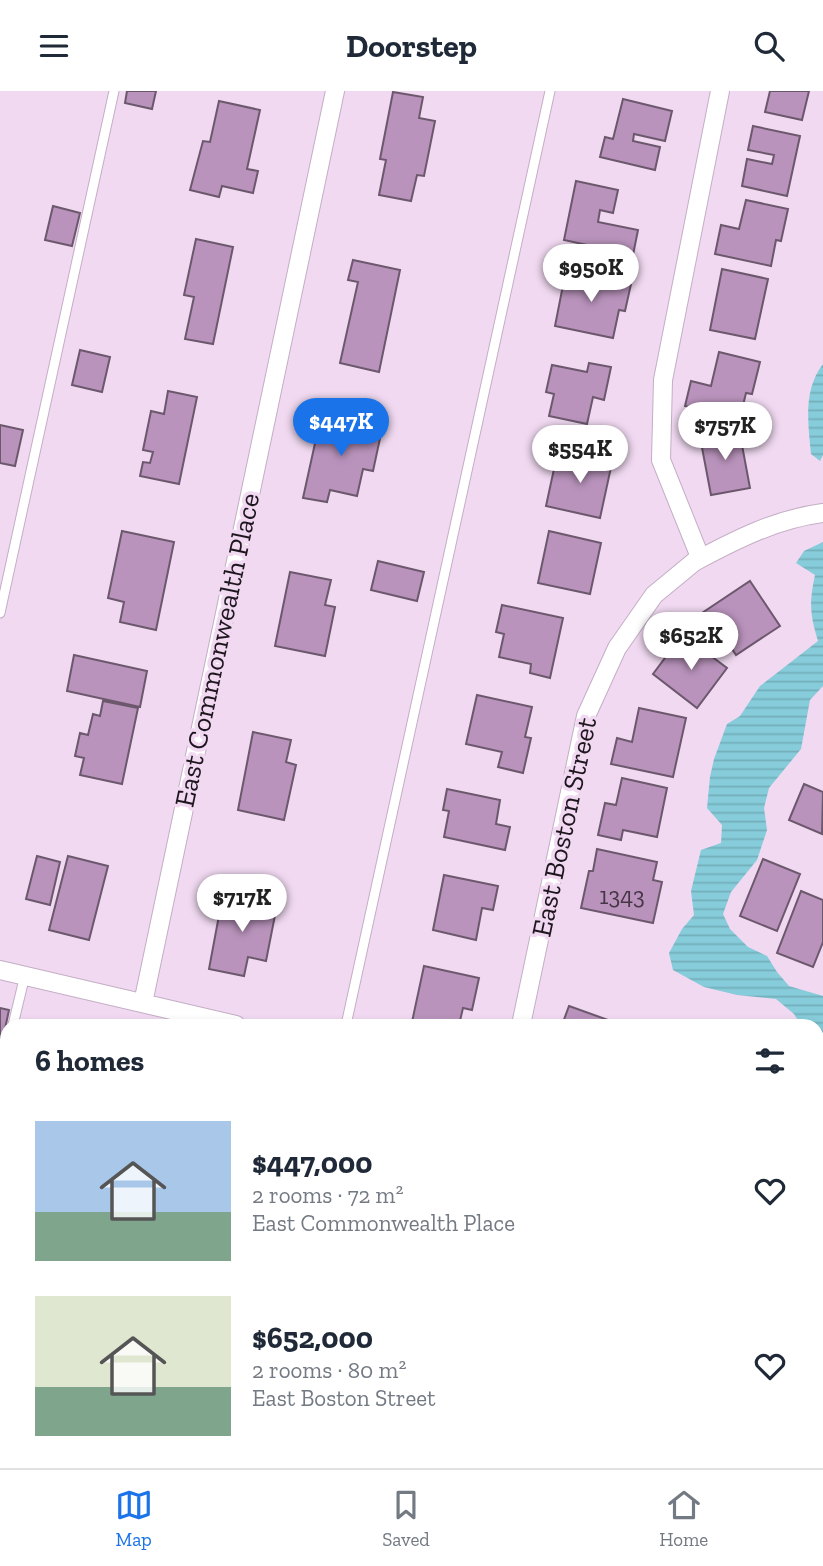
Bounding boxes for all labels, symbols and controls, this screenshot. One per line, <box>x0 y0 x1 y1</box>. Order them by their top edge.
icon: menu <box>35 27 73 65</box>
text: Doorstep <box>346 27 477 65</box>
icon: search <box>750 27 788 65</box>
pin: $950K <box>542 245 640 304</box>
text: $950K <box>559 253 623 281</box>
pin: $447K <box>292 399 390 458</box>
pin: $757K <box>676 403 774 462</box>
text: $447K <box>309 407 373 435</box>
text: $757K <box>694 411 756 439</box>
pin: $554K <box>531 425 629 485</box>
text: $554K <box>548 434 612 462</box>
street label: East Commonwealth Place <box>168 490 266 810</box>
pin: $652K <box>642 613 740 672</box>
text: $652K <box>659 621 723 649</box>
street label: East Boston Street <box>525 714 603 940</box>
pin: $717K <box>193 875 291 934</box>
house number: 1343 <box>599 881 645 910</box>
text: $717K <box>213 883 271 911</box>
icon: filters <box>751 1042 789 1080</box>
text: 6 homes <box>35 1043 144 1079</box>
text: $447,000 <box>252 1145 373 1181</box>
icon: home <box>91 1149 175 1233</box>
icon: heart <box>751 1172 789 1210</box>
text: 2 rooms · 72 m² <box>252 1181 403 1209</box>
text: East Commonwealth Place <box>252 1209 515 1237</box>
text: $652,000 <box>252 1320 373 1356</box>
icon: home <box>91 1324 175 1408</box>
icon: heart <box>751 1347 789 1385</box>
text: 2 rooms · 80 m² <box>252 1356 406 1384</box>
text: East Boston Street <box>252 1384 436 1412</box>
tab: Map <box>115 1486 153 1551</box>
tab: Saved <box>382 1486 430 1551</box>
tab: Home <box>659 1486 708 1551</box>

